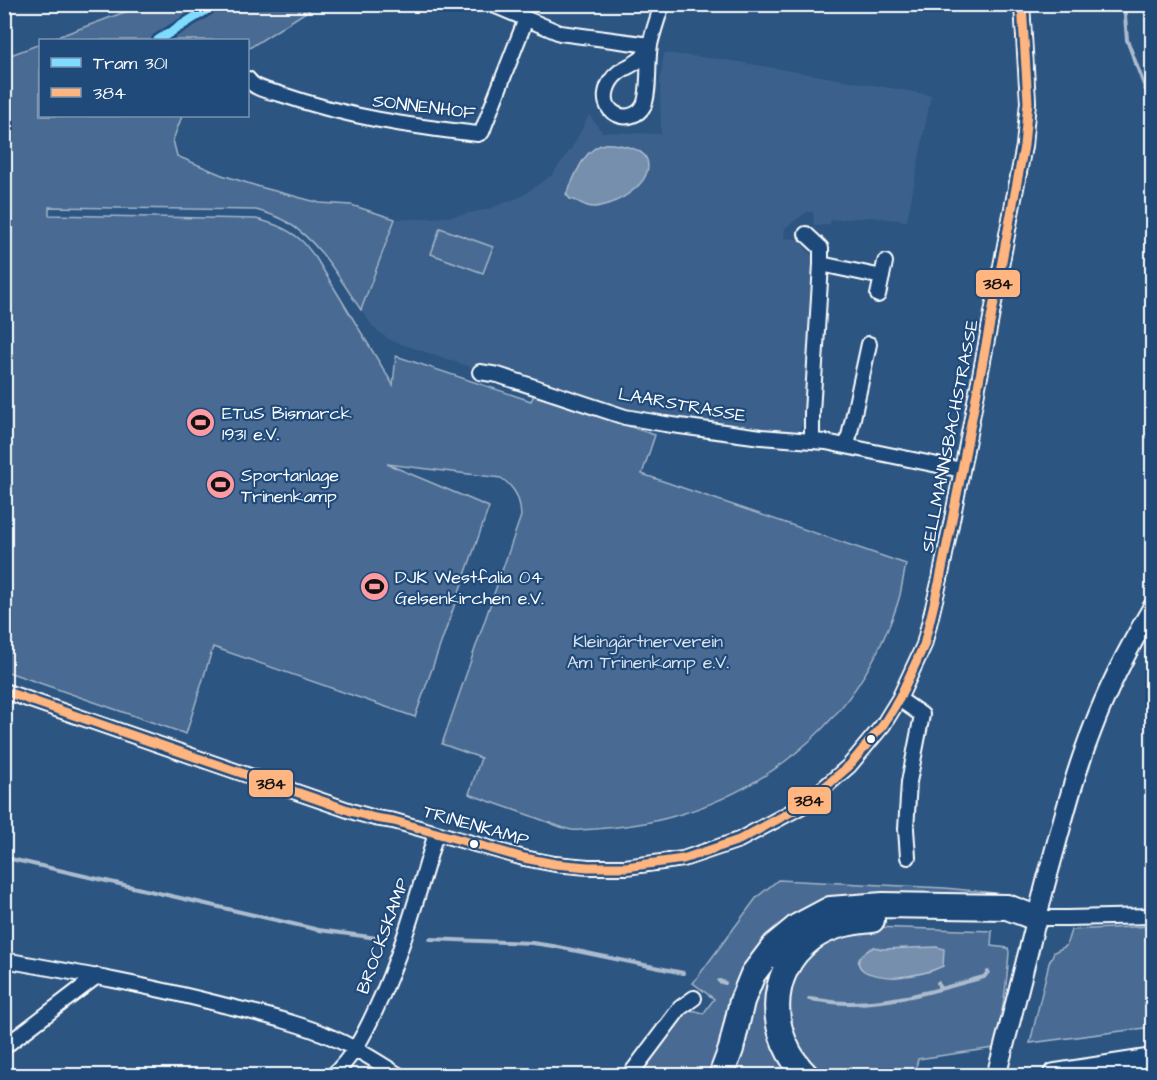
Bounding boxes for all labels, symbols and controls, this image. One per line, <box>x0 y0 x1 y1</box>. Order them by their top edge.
legend <box>39 39 249 117</box>
text: Tram 301 <box>93 51 167 76</box>
text: 384 <box>93 81 126 106</box>
street label: SONNENHOF <box>371 88 477 126</box>
line badge: 384 <box>975 269 1021 298</box>
text: 384 <box>982 273 1013 295</box>
street label: SELLMANNSBACHSTRASSE <box>915 317 985 555</box>
street label: LAARSTRASSE <box>616 381 748 429</box>
place label: ETuS Bismarck 1931 e.V. <box>222 401 352 447</box>
sports icon: ETuS Bismarck 1931 e.V. <box>185 407 217 439</box>
place label: Sportanlage Trinenkamp <box>241 463 339 509</box>
sports icon: Sportanlage Trinenkamp <box>204 469 236 501</box>
place label: DJK Westfalia 04 Gelsenkirchen e.V. <box>395 565 544 611</box>
sports icon: DJK Westfalia 04 Gelsenkirchen e.V. <box>358 571 390 603</box>
park label: Kleingärtnerverein Am Trinenkamp e.V. <box>567 629 729 675</box>
unlabelled marker <box>865 733 877 745</box>
line badge: 384 <box>248 769 294 798</box>
text: 384 <box>255 773 286 795</box>
line badge: 384 <box>787 786 832 815</box>
text: 384 <box>793 790 824 812</box>
street label: TRINENKAMP <box>420 799 532 853</box>
unlabelled marker <box>468 838 480 850</box>
street label: BROCKSKAMP <box>350 874 416 997</box>

